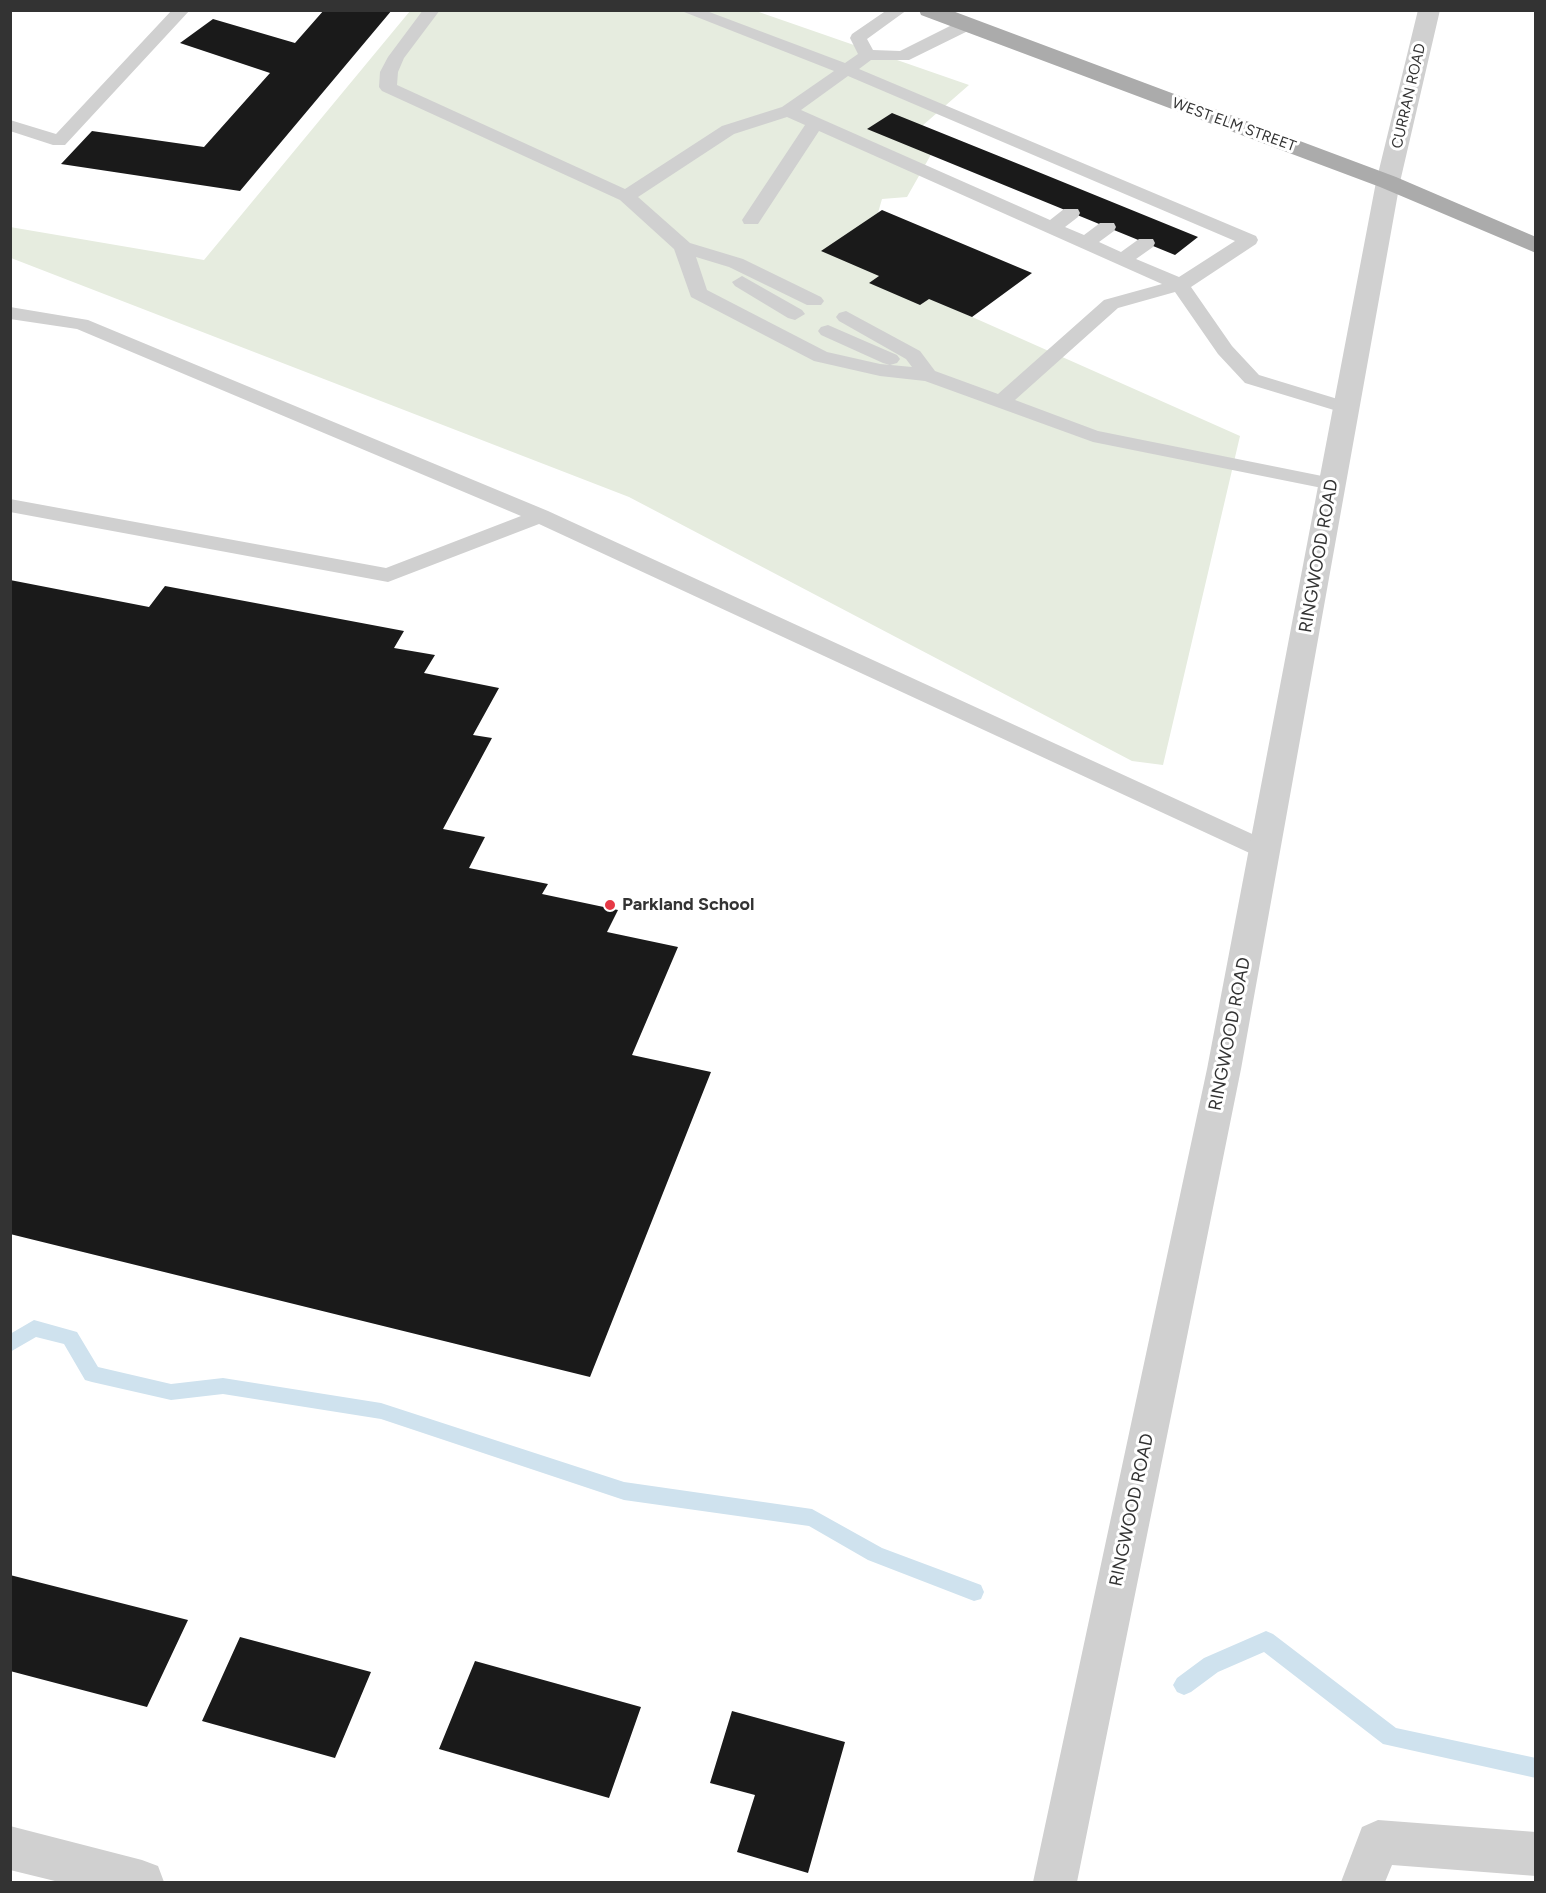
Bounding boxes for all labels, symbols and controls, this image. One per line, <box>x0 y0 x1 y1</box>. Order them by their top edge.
street label: CURRAN ROAD <box>1388 42 1430 150</box>
street label: WEST ELM STREET <box>1170 94 1298 156</box>
street label: RINGWOOD ROAD <box>1295 478 1343 634</box>
place label: Parkland School <box>622 894 754 916</box>
marker: Parkland School <box>603 898 617 912</box>
street label: RINGWOOD ROAD <box>1205 956 1255 1112</box>
street label: RINGWOOD ROAD <box>1105 1432 1159 1588</box>

